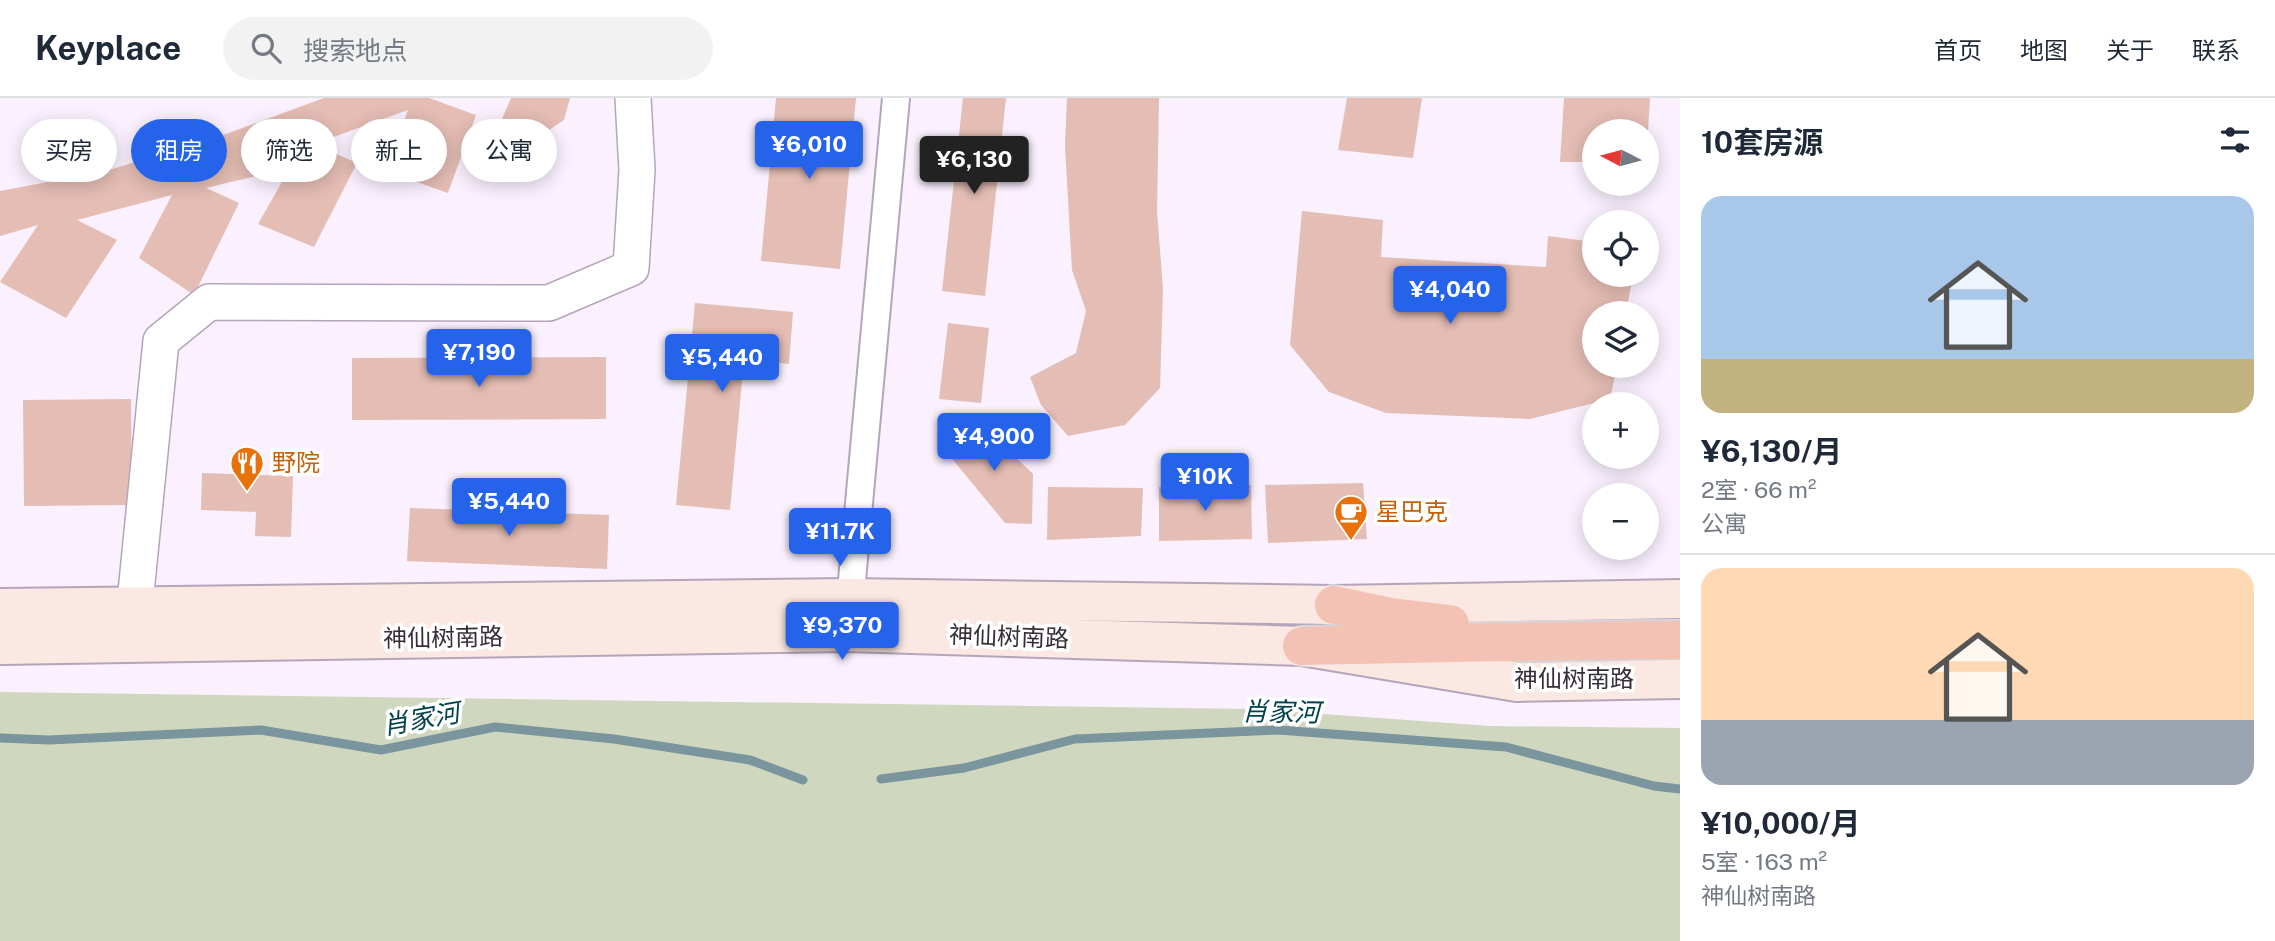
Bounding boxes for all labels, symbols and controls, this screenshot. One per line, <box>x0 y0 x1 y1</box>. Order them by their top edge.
search box <box>223 17 713 80</box>
text: Keyplace <box>35 29 181 67</box>
icon: search <box>247 29 285 67</box>
text: 搜索地点 <box>303 35 407 66</box>
text: 首页 <box>1934 36 1982 64</box>
text: 地图 <box>2020 36 2068 64</box>
text: 关于 <box>2106 36 2154 64</box>
text: 联系 <box>2192 36 2240 64</box>
chip: 买房 <box>21 119 117 182</box>
chip: 租房 <box>131 119 227 182</box>
chip: 筛选 <box>241 119 337 182</box>
chip: 新上 <box>351 119 447 182</box>
chip: 公寓 <box>461 119 557 182</box>
north arrow <box>1582 119 1659 196</box>
map controls <box>1582 119 1659 560</box>
icon: filters <box>2216 121 2254 159</box>
pin: ¥6,010 <box>752 122 866 181</box>
text: 10套房源 <box>1701 124 1823 160</box>
text: ¥6,010 <box>771 130 847 157</box>
pin: ¥6,130 <box>917 136 1031 196</box>
text: ¥6,130 <box>936 145 1012 172</box>
button: locate <box>1582 210 1659 287</box>
icon: home <box>1915 242 2041 368</box>
pin: ¥4,040 <box>1393 266 1507 326</box>
text: ¥4,040 <box>1409 275 1491 302</box>
button: layers <box>1582 301 1659 378</box>
pin: ¥7,190 <box>422 330 536 389</box>
pin: ¥5,440 <box>665 334 779 394</box>
text: ¥7,190 <box>442 338 516 365</box>
text: ¥5,440 <box>681 343 763 370</box>
button: + <box>1582 392 1659 469</box>
pin: ¥4,900 <box>937 414 1051 473</box>
text: ¥4,900 <box>953 422 1035 449</box>
text: ¥6,130/月 <box>1701 433 1842 469</box>
restaurant icon: 野院 <box>228 444 266 493</box>
place label: 野院 <box>272 448 320 476</box>
pin: ¥10K <box>1164 454 1246 513</box>
text: ¥10K <box>1177 462 1233 489</box>
text: 2室 · 66 m² <box>1701 476 1816 503</box>
pin: ¥5,440 <box>452 478 566 538</box>
button: − <box>1582 483 1659 560</box>
text: ¥5,440 <box>468 487 550 514</box>
cafe icon: 星巴克 <box>1332 493 1370 542</box>
place label: 星巴克 <box>1376 497 1448 525</box>
pin: ¥11.7K <box>783 508 897 568</box>
text: 公寓 <box>1701 510 1747 537</box>
text: ¥11.7K <box>805 517 875 544</box>
pin: ¥9,370 <box>785 602 899 662</box>
text: ¥9,370 <box>802 611 882 638</box>
icon: home <box>1915 614 2041 740</box>
street label: 神仙树南路 <box>949 620 1069 652</box>
street label: 神仙树南路 <box>383 622 503 652</box>
street label: 神仙树南路 <box>1514 664 1634 692</box>
water label: 肖家河 <box>1242 695 1325 728</box>
water label: 肖家河 <box>380 696 467 741</box>
text: ¥10,000/月 <box>1701 805 1861 841</box>
text: 5室 · 163 m² <box>1701 848 1827 875</box>
text: 神仙树南路 <box>1701 882 1816 909</box>

